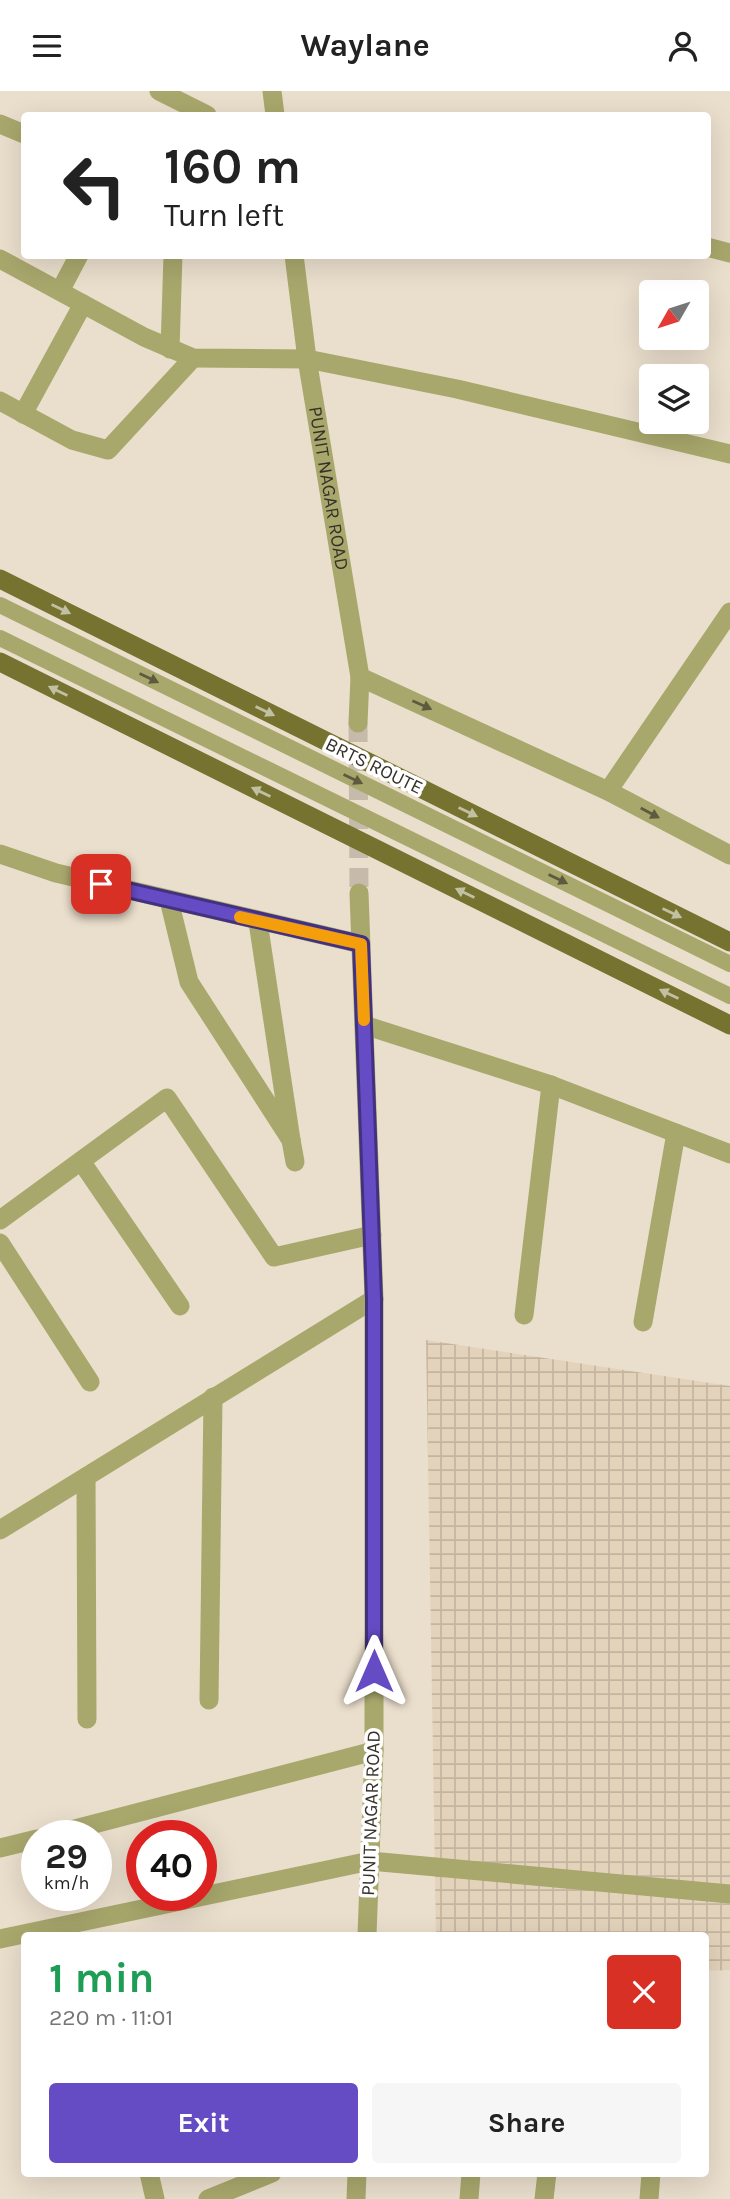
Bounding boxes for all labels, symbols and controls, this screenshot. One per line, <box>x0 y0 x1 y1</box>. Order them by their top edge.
icon: menu <box>28 27 66 65</box>
text: Waylane <box>300 27 430 64</box>
icon: person <box>664 27 702 65</box>
text: 160 m <box>164 138 301 195</box>
icon: left <box>49 140 140 231</box>
text: Turn left <box>164 197 284 234</box>
north arrow <box>639 280 709 350</box>
map controls <box>639 280 709 434</box>
button: layers <box>639 364 709 434</box>
street label: PUNIT NAGAR ROAD <box>304 405 353 572</box>
one-way arrow <box>51 604 71 615</box>
one-way arrow <box>139 673 159 684</box>
one-way arrow <box>48 685 68 696</box>
one-way arrow <box>412 700 432 711</box>
one-way arrow <box>255 705 275 716</box>
street label: BRTS ROUTE <box>322 733 426 799</box>
one-way arrow <box>343 773 363 784</box>
one-way arrow <box>251 786 271 797</box>
one-way arrow <box>458 807 478 818</box>
one-way arrow <box>640 807 660 819</box>
pin <box>71 854 131 914</box>
icon: arrive <box>82 865 120 903</box>
one-way arrow <box>548 873 568 885</box>
one-way arrow <box>455 888 475 899</box>
one-way arrow <box>662 908 682 919</box>
one-way arrow <box>659 989 679 1000</box>
position arrow <box>337 1634 411 1708</box>
street label: PUNIT NAGAR ROAD <box>357 1730 385 1896</box>
speed limit sign: 40 <box>126 1820 217 1911</box>
text: 29 <box>45 1836 88 1877</box>
text: km/h <box>44 1872 89 1894</box>
text: 1 min <box>49 1953 154 2003</box>
button: close <box>607 1955 681 2029</box>
text: 220 m · 11:01 <box>49 2004 173 2031</box>
button: Exit <box>49 2083 358 2163</box>
button: Share <box>372 2083 681 2163</box>

